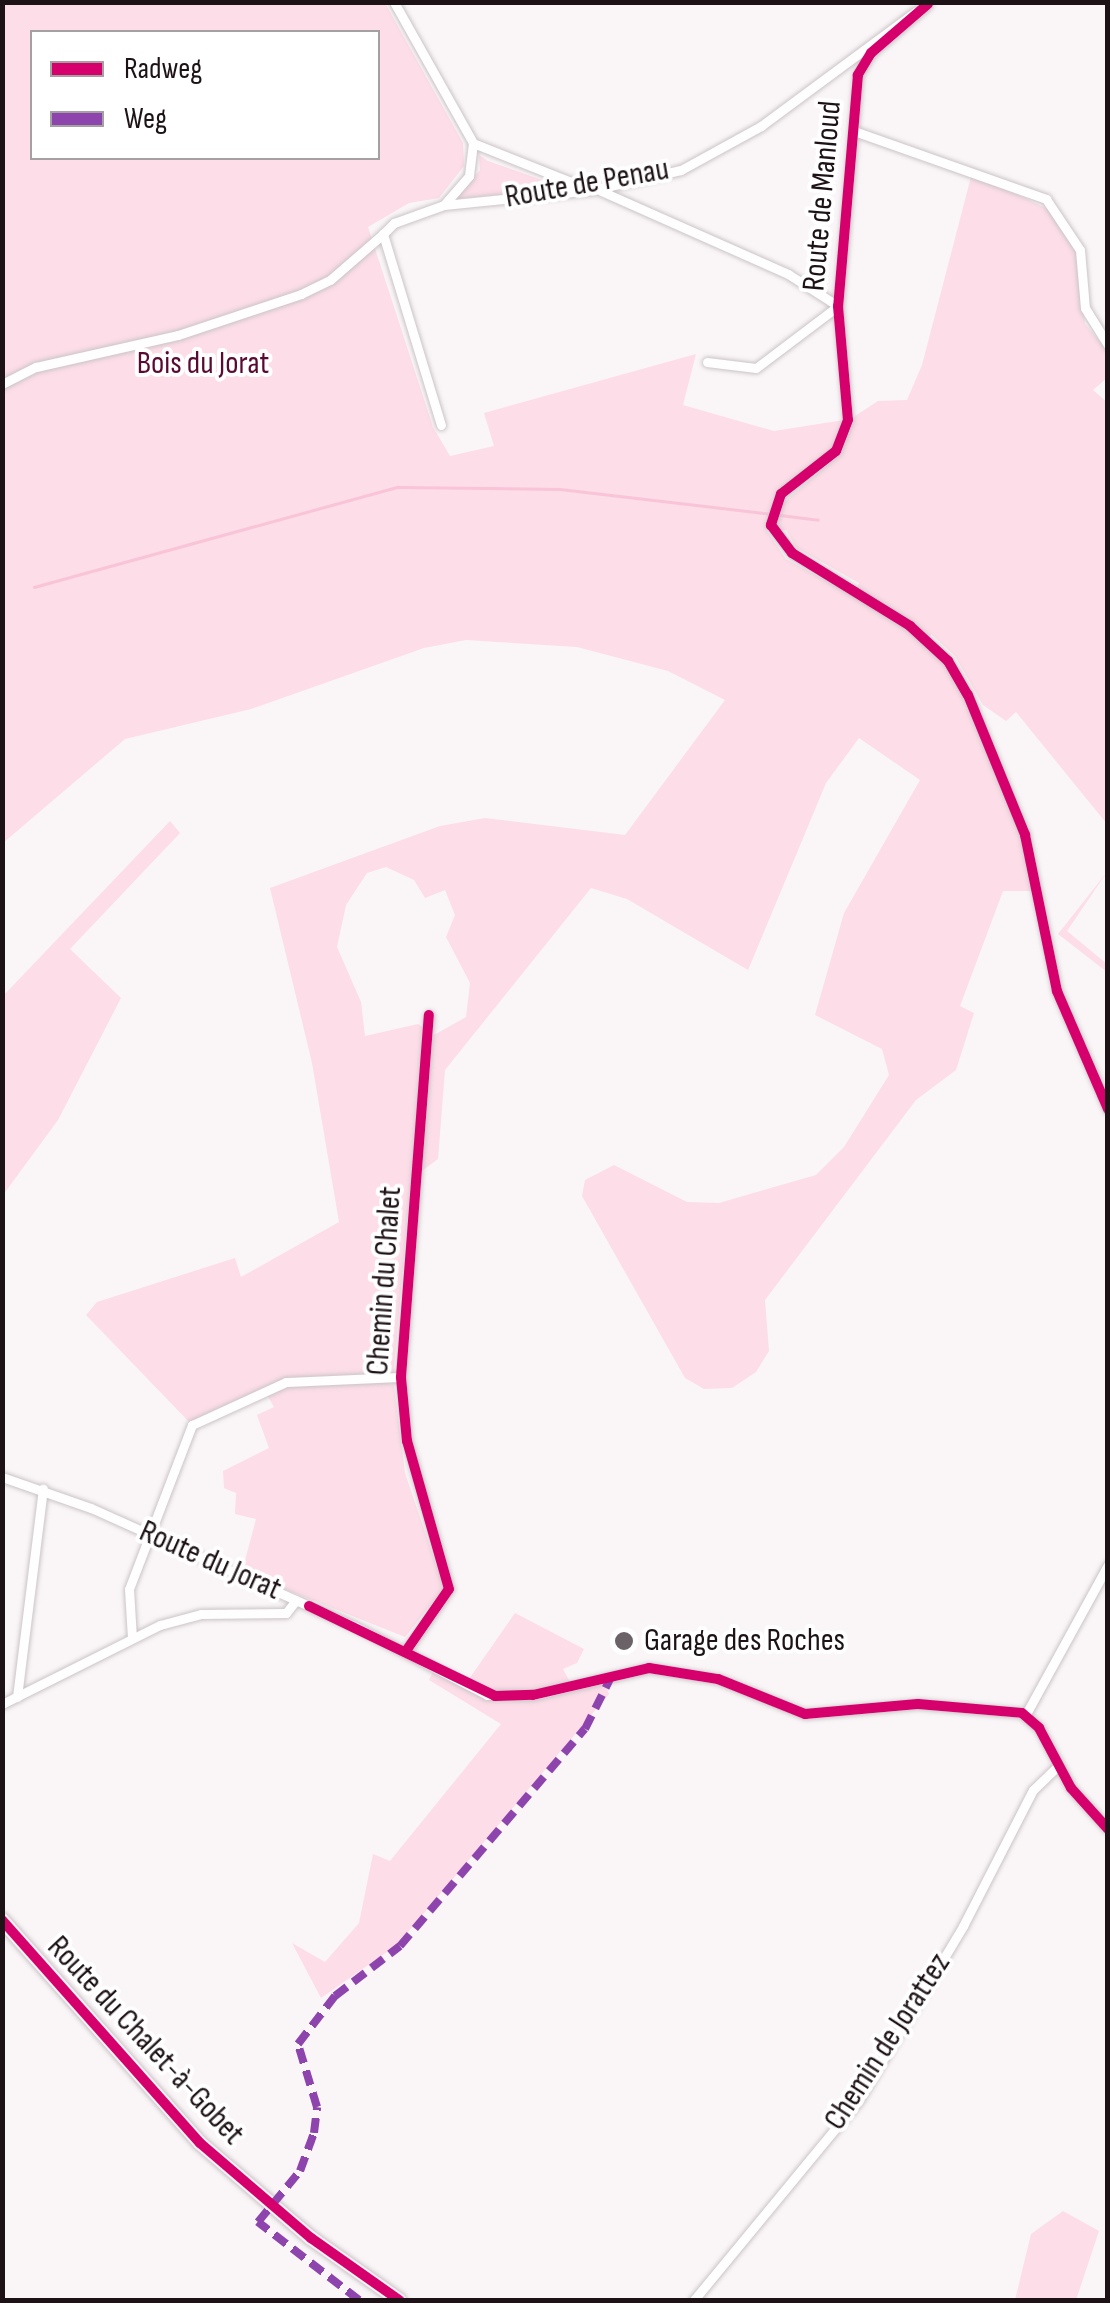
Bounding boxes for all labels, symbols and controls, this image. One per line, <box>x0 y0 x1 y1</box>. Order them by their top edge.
legend <box>30 30 380 160</box>
text: Radweg <box>124 51 202 87</box>
street label: Route de Manloud <box>796 99 850 293</box>
text: Weg <box>124 101 167 137</box>
street label: Route de Penau <box>502 151 672 217</box>
park label: Bois du Jorat <box>137 345 269 383</box>
street label: Chemin du Chalet <box>359 1185 411 1377</box>
street label: Route du Jorat <box>133 1513 287 1609</box>
place label: Garage des Roches <box>644 1622 845 1660</box>
marker: Garage des Roches <box>613 1630 635 1652</box>
street label: Route du Chalet-à-Gobet <box>38 1929 252 2153</box>
street label: Chemin de Jorattez <box>817 1946 959 2138</box>

